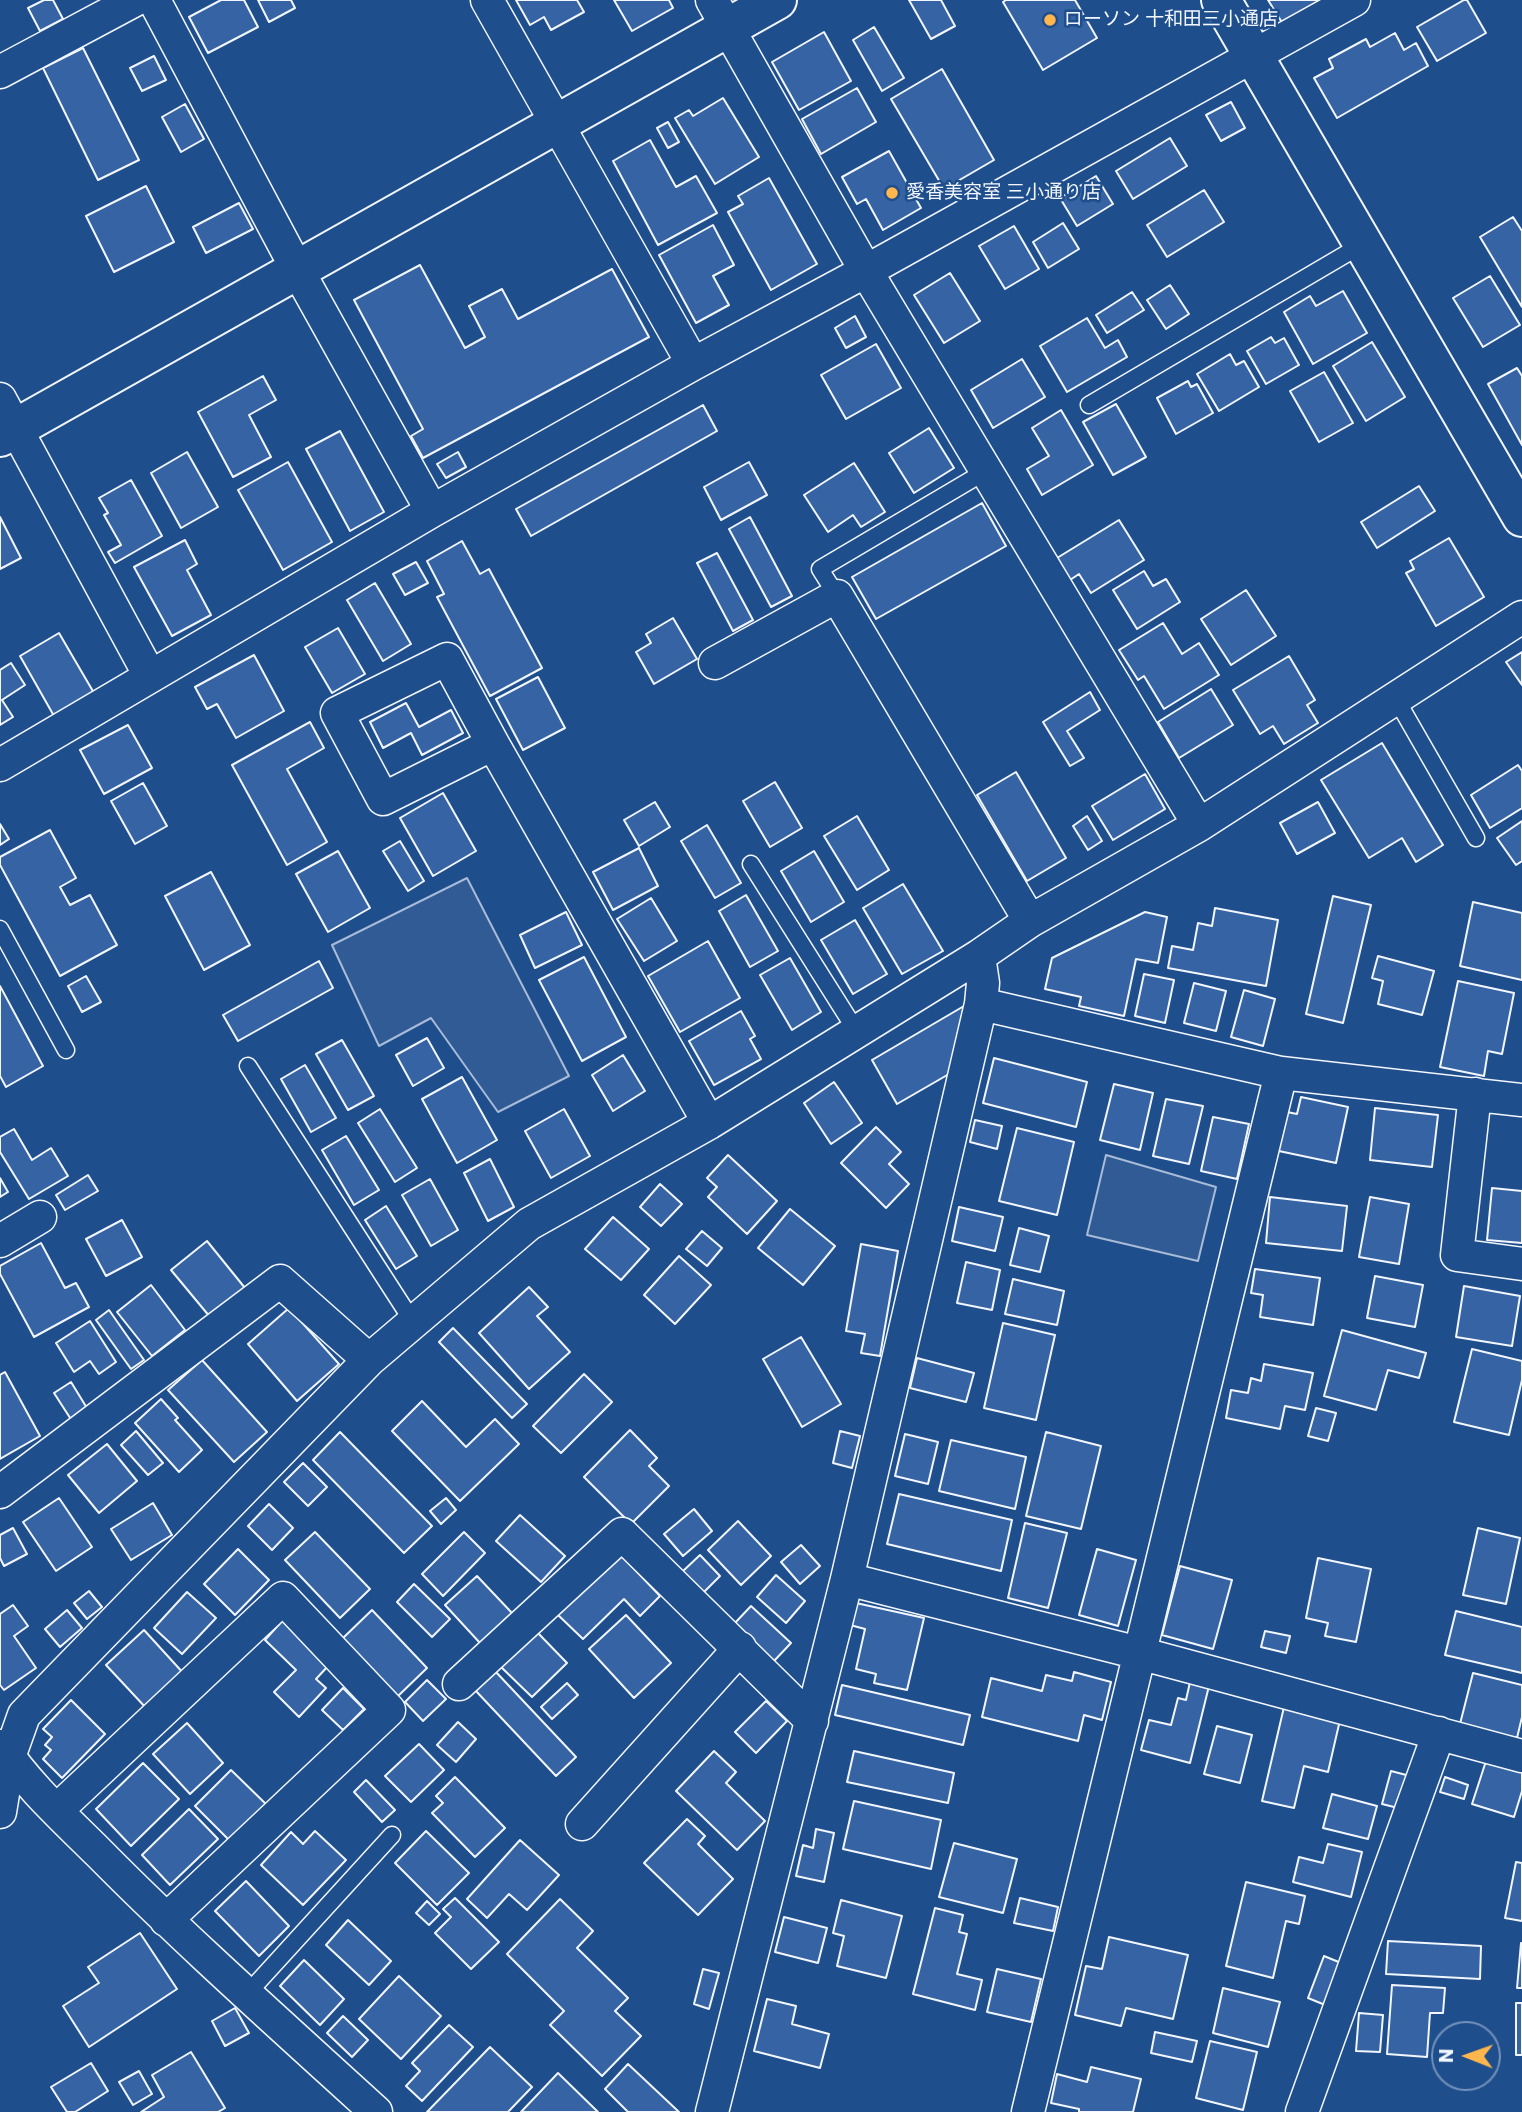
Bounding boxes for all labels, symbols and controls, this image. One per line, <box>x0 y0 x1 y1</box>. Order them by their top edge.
place label: ローソン 十和田三小通店 <box>1064 9 1278 31</box>
marker: ローソン 十和田三小通店 <box>1042 12 1058 28</box>
place label: 愛香美容室 三小通り店 <box>906 182 1101 204</box>
marker: 愛香美容室 三小通り店 <box>884 185 900 201</box>
north arrow <box>1431 2021 1501 2091</box>
text: N <box>1433 2048 1460 2063</box>

